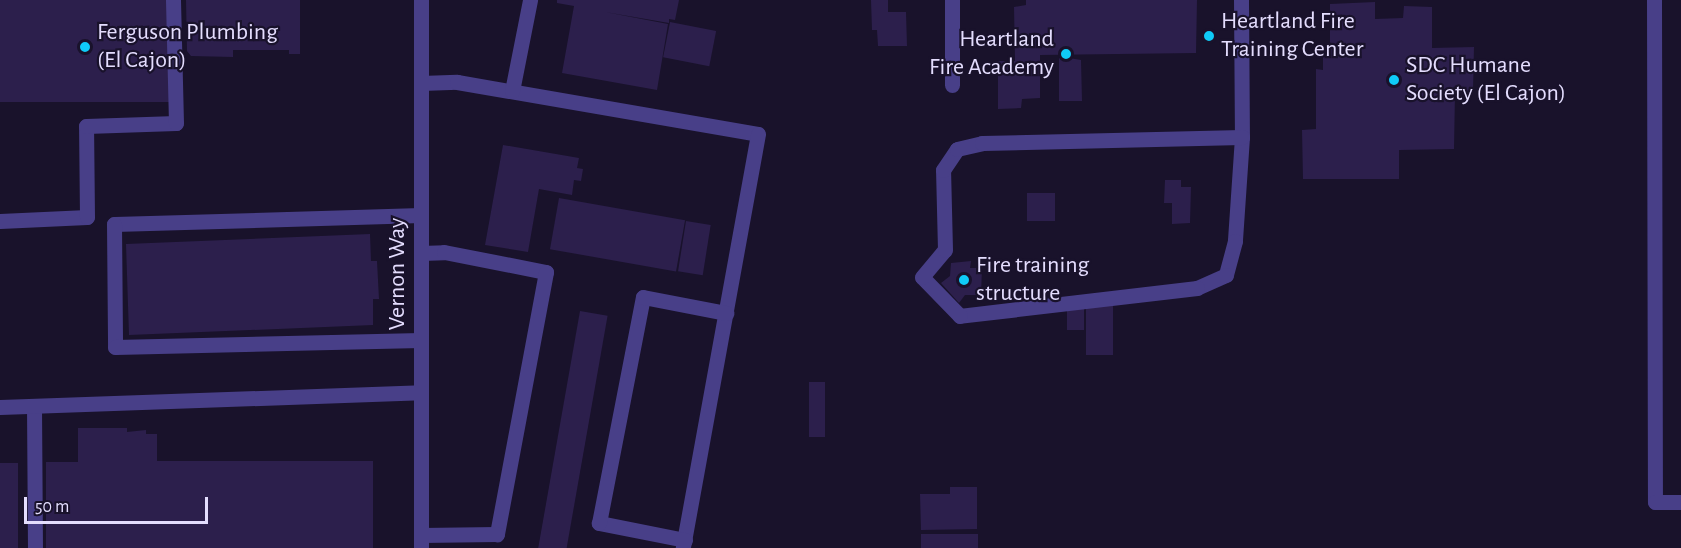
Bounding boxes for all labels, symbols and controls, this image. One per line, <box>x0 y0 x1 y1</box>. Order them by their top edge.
place label: Heartland Fire Training Center <box>1221 8 1363 64</box>
place label: Ferguson Plumbing (El Cajon) <box>97 19 278 75</box>
place label: Heartland Fire Academy <box>929 26 1054 82</box>
marker: Heartland Fire Training Center <box>1202 29 1216 43</box>
marker: Ferguson Plumbing (El Cajon) <box>78 40 92 54</box>
marker: Heartland Fire Academy <box>1059 47 1073 61</box>
place label: SDC Humane Society (El Cajon) <box>1406 52 1566 108</box>
marker: SDC Humane Society (El Cajon) <box>1387 73 1401 87</box>
street label: Vernon Way <box>384 218 412 330</box>
place label: Fire training structure <box>976 252 1089 308</box>
marker: Fire training structure <box>957 273 971 287</box>
scale bar <box>27 485 212 523</box>
text: 50 m <box>35 498 69 516</box>

